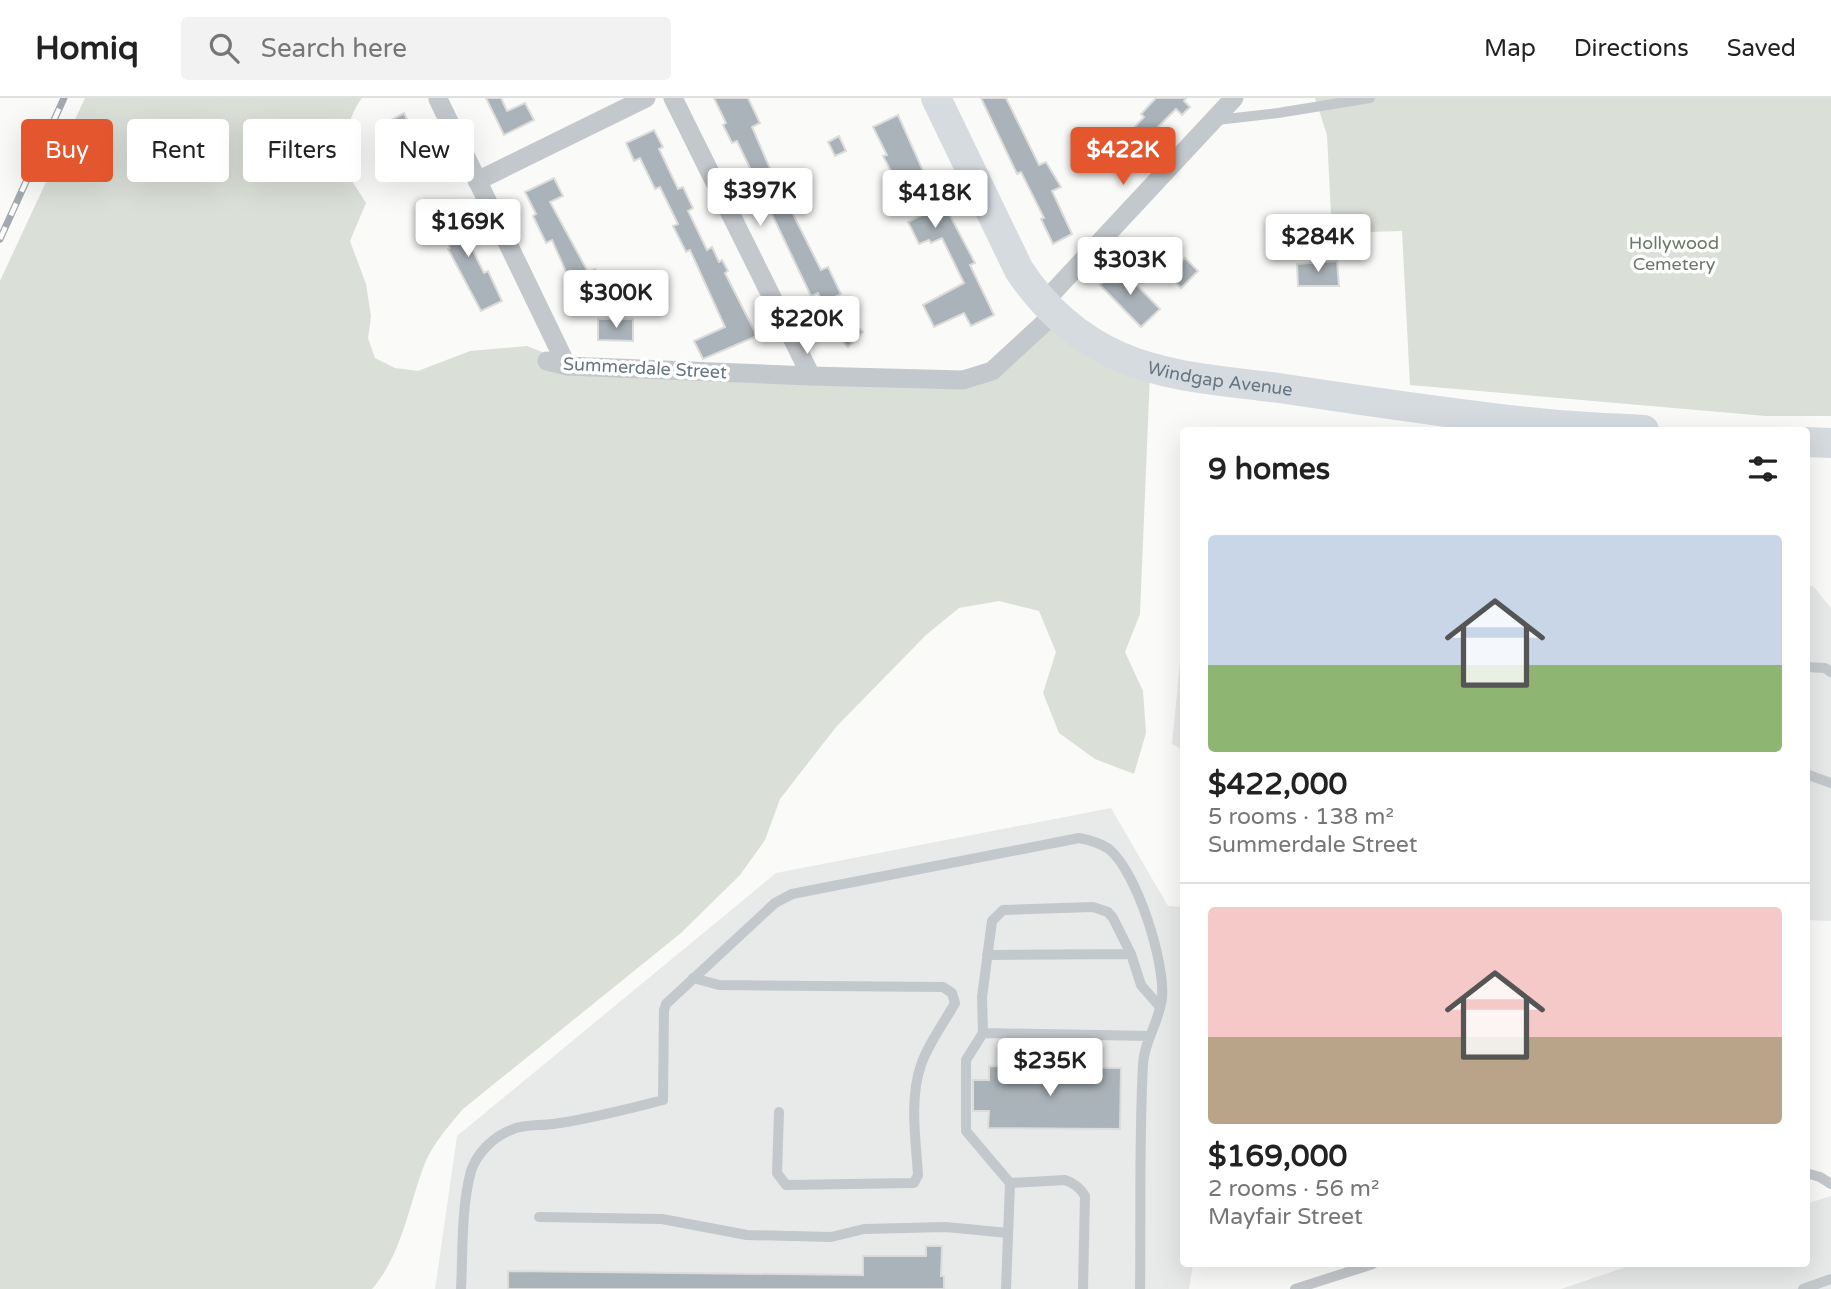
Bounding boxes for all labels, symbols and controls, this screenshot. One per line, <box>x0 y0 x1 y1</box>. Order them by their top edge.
search box <box>181 17 671 80</box>
text: Homiq <box>35 29 139 68</box>
icon: search <box>205 29 243 67</box>
text: Search here <box>261 33 407 64</box>
text: Map <box>1484 34 1536 63</box>
text: Directions <box>1574 34 1689 63</box>
text: Saved <box>1727 34 1796 63</box>
chip: Buy <box>21 119 113 182</box>
chip: Rent <box>127 119 229 182</box>
chip: Filters <box>243 119 361 182</box>
chip: New <box>375 119 474 182</box>
pin: $422K <box>1074 127 1172 187</box>
text: $422K <box>1087 136 1159 164</box>
pin: $397K <box>711 169 809 228</box>
pin: $418K <box>886 170 984 230</box>
text: $397K <box>724 177 796 205</box>
text: $418K <box>899 179 971 207</box>
pin: $169K <box>419 200 517 259</box>
text: $169K <box>432 208 504 236</box>
pin: $284K <box>1269 214 1367 274</box>
text: $284K <box>1282 223 1354 251</box>
park label: Hollywood Cemetery <box>1629 232 1719 275</box>
pin: $303K <box>1081 238 1179 297</box>
text: $303K <box>1094 246 1166 274</box>
pin: $300K <box>567 271 665 330</box>
text: $300K <box>580 279 652 307</box>
pin: $220K <box>758 296 856 356</box>
text: $220K <box>771 305 843 333</box>
street label: Summerdale Street <box>563 353 728 383</box>
street label: Windgap Avenue <box>1145 356 1294 401</box>
icon: filters <box>1744 450 1782 488</box>
text: 9 homes <box>1208 451 1330 488</box>
icon: home <box>1432 580 1558 706</box>
text: $422,000 <box>1208 766 1347 803</box>
text: 5 rooms · 138 m² <box>1208 803 1394 831</box>
text: Summerdale Street <box>1208 831 1418 859</box>
icon: home <box>1432 952 1558 1078</box>
pin: $235K <box>1001 1038 1099 1098</box>
text: $235K <box>1014 1047 1086 1075</box>
text: $169,000 <box>1208 1138 1347 1175</box>
text: 2 rooms · 56 m² <box>1208 1175 1379 1203</box>
text: Mayfair Street <box>1208 1203 1363 1231</box>

